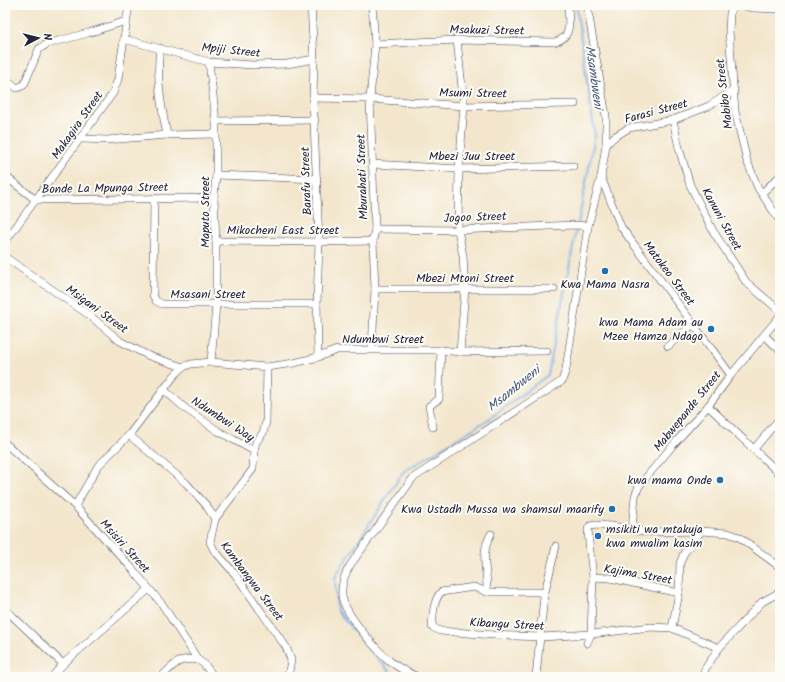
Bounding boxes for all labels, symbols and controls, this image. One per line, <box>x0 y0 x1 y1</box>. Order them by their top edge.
north arrow <box>18 18 58 58</box>
street label: Msakuzi Street <box>449 20 525 41</box>
text: N <box>38 32 56 41</box>
street label: Mpiji Street <box>201 38 262 63</box>
water label: Msambweni <box>579 44 609 113</box>
street label: Mabibo Street <box>711 57 738 130</box>
street label: Msumi Street <box>439 83 508 104</box>
street label: Makagira Street <box>47 87 108 163</box>
street label: Farasi Street <box>622 94 690 129</box>
street label: Mburahati Street <box>351 133 373 220</box>
street label: Barafu Street <box>296 146 317 215</box>
street label: Mbezi Juu Street <box>429 147 516 166</box>
street label: Maputo Street <box>196 176 215 248</box>
street label: Bonde La Mpunga Street <box>42 178 169 199</box>
street label: Kanuni Street <box>696 184 747 254</box>
street label: Jogoo Street <box>443 207 507 228</box>
street label: Mikocheni East Street <box>227 221 339 240</box>
street label: Matokeo Street <box>638 237 700 310</box>
marker: Kwa Mama Nasra <box>600 266 610 276</box>
street label: Mbezi Mtoni Street <box>416 269 514 288</box>
place label: Kwa Mama Nasra <box>560 275 650 294</box>
street label: Msigani Street <box>61 280 132 339</box>
street label: Msasani Street <box>170 285 246 304</box>
place label: kwa Mama Adam au Mzee Hamza Ndago <box>599 313 703 346</box>
marker: kwa Mama Adam au Mzee Hamza Ndago <box>706 324 716 334</box>
street label: Ndumbwi Street <box>342 330 424 349</box>
water label: Msambweni <box>483 359 548 417</box>
street label: Mabwepande Street <box>649 366 726 456</box>
street label: Ndumbwi Way <box>187 392 258 447</box>
place label: kwa mama Onde <box>628 471 713 490</box>
marker: kwa mama Onde <box>715 475 725 485</box>
place label: Kwa Ustadh Mussa wa shamsul maarify <box>401 500 604 519</box>
marker: Kwa Ustadh Mussa wa shamsul maarify <box>607 504 617 514</box>
street label: Msisiri Street <box>95 515 154 578</box>
place label: msikiti wa mtakuja kwa mwalim kasim <box>606 520 703 553</box>
marker: msikiti wa mtakuja kwa mwalim kasim <box>593 531 603 541</box>
street label: Kambangwa Street <box>215 538 288 625</box>
street label: Kajima Street <box>602 559 674 590</box>
street label: Kibangu Street <box>469 613 545 636</box>

